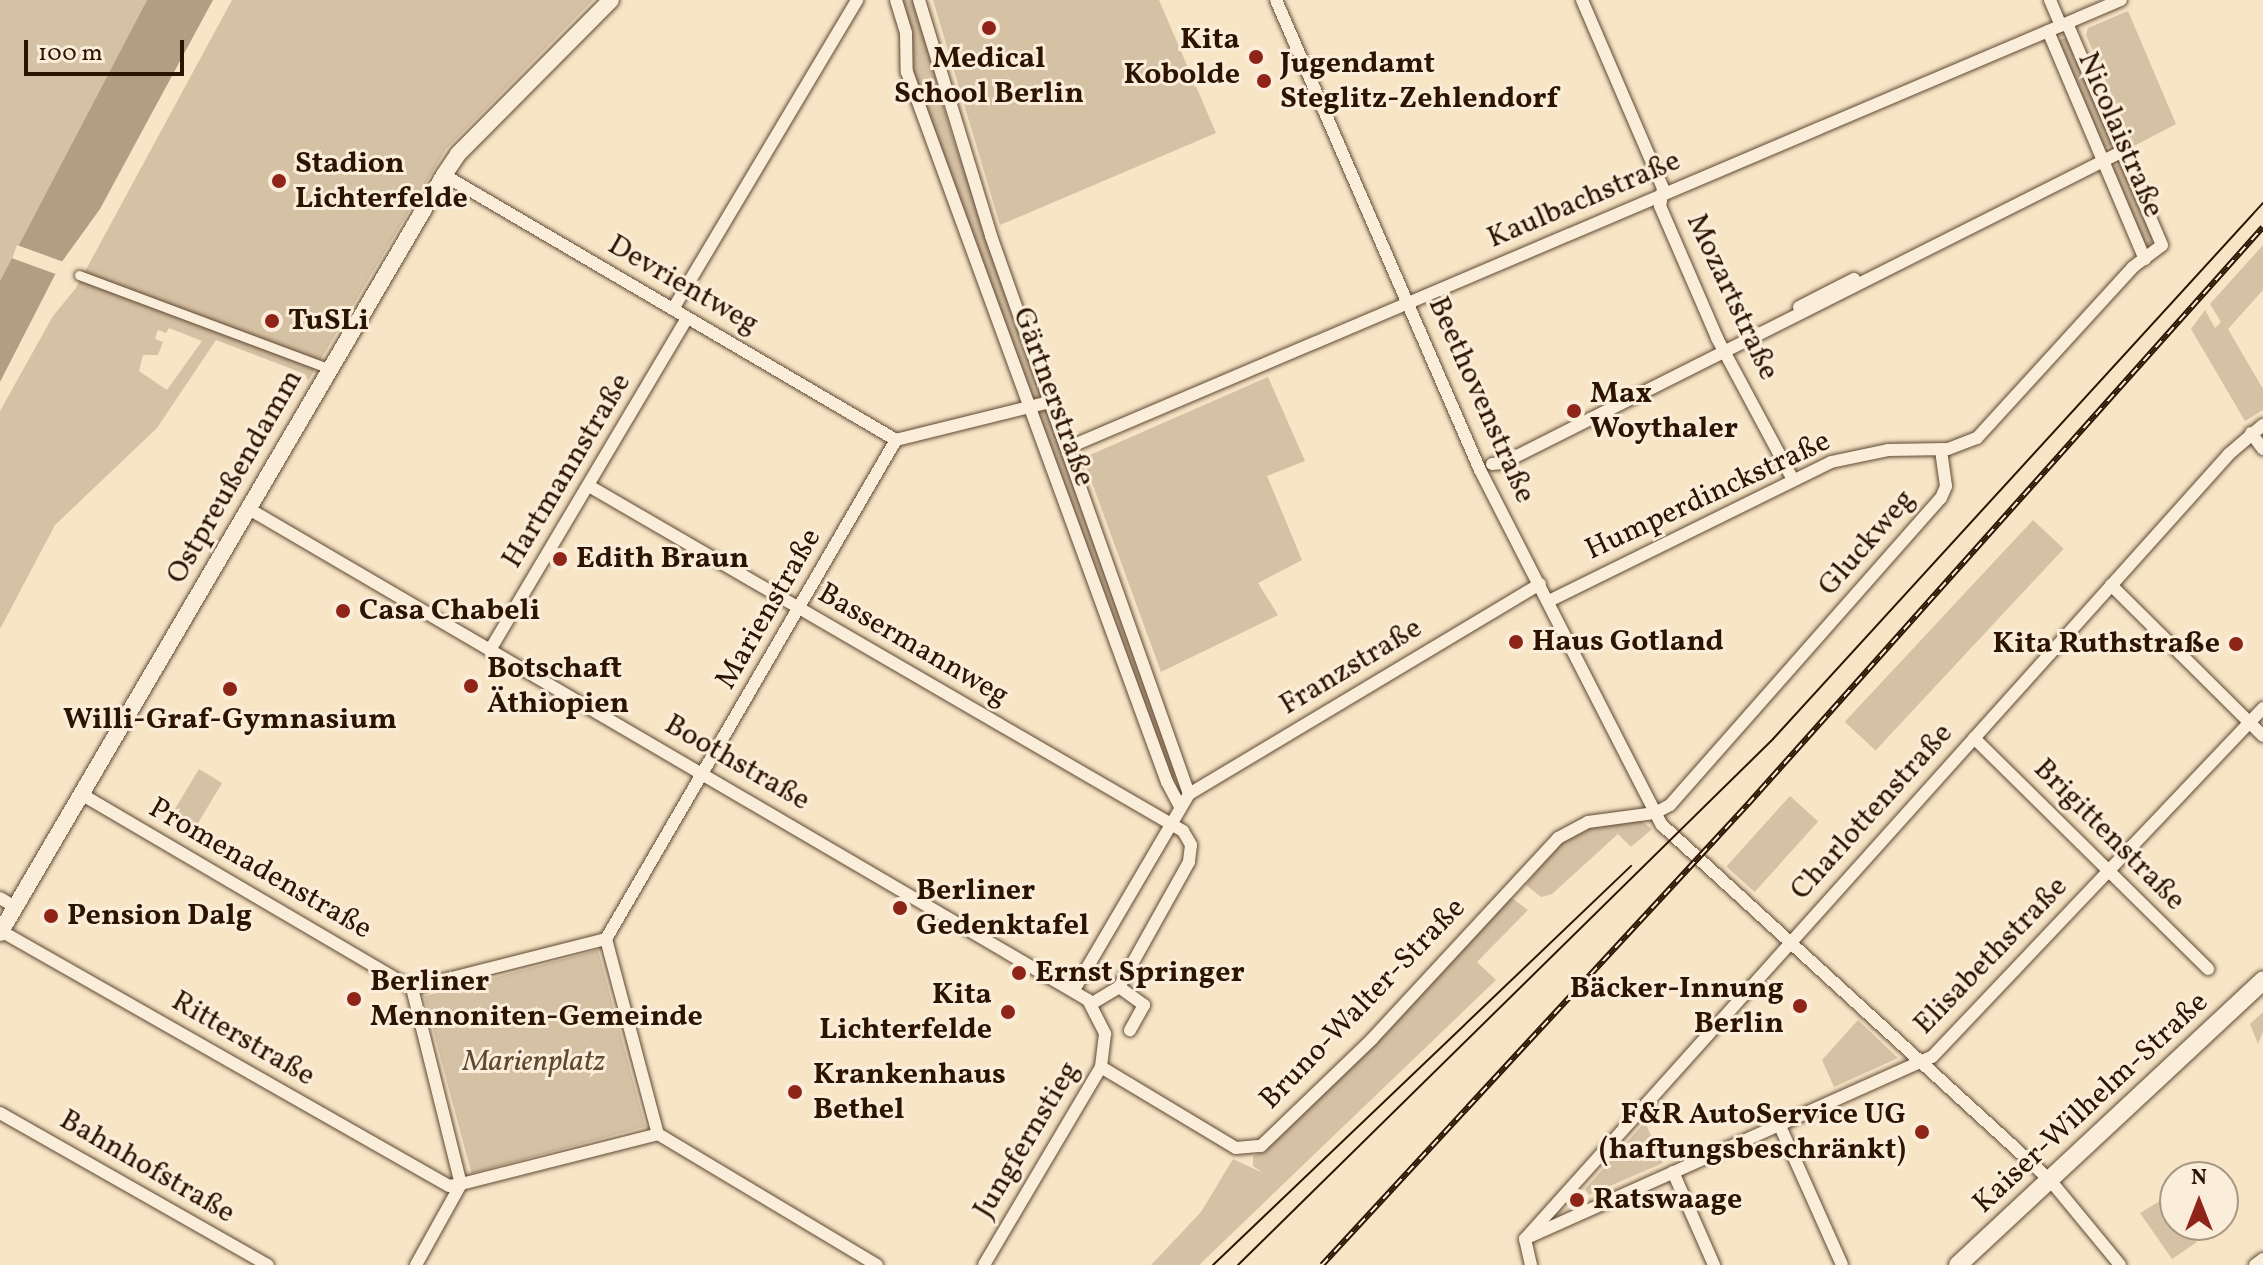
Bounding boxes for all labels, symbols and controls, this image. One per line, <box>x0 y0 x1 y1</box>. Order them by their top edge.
marker: Medical School Berlin <box>980 19 998 37</box>
place label: Kita Kobolde <box>1123 22 1240 92</box>
scale bar <box>28 24 188 74</box>
text: 100 m <box>38 37 103 71</box>
place label: Medical School Berlin <box>894 41 1084 112</box>
place label: Jugendamt Steglitz-Zehlendorf <box>1280 46 1558 116</box>
street label: Nicolaistraße <box>2069 47 2171 223</box>
marker: Kita Kobolde <box>1247 48 1265 66</box>
marker: Jugendamt Steglitz-Zehlendorf <box>1255 72 1273 90</box>
street label: Kaulbachstraße <box>1482 143 1686 257</box>
place label: Stadion Lichterfelde <box>295 146 468 216</box>
marker: Stadion Lichterfelde <box>270 172 288 190</box>
street label: Mozartstraße <box>1678 208 1786 386</box>
street label: Devrientweg <box>601 227 765 343</box>
street label: Beethovenstraße <box>1419 291 1543 509</box>
place label: TuSLi <box>288 303 369 339</box>
street label: Gärtnerstraße <box>1004 303 1102 491</box>
marker: TuSLi <box>263 312 281 330</box>
street label: Ostpreußendamm <box>159 364 311 590</box>
street label: Hartmannstraße <box>495 367 639 575</box>
place label: Max Woythaler <box>1590 376 1738 446</box>
marker: Max Woythaler <box>1565 402 1583 420</box>
street label: Humperdinckstraße <box>1580 423 1836 569</box>
street label: Gluckweg <box>1811 482 1923 604</box>
street label: Marienstraße <box>709 522 829 696</box>
place label: Edith Braun <box>576 541 749 577</box>
marker: Edith Braun <box>551 550 569 568</box>
street label: Bassermannweg <box>811 576 1015 714</box>
place label: Casa Chabeli <box>359 593 540 629</box>
marker: Casa Chabeli <box>334 602 352 620</box>
street label: Franzstraße <box>1273 611 1429 723</box>
place label: Haus Gotland <box>1532 624 1724 660</box>
place label: Kita Ruthstraße <box>1992 626 2220 662</box>
marker: Haus Gotland <box>1507 633 1525 651</box>
marker: Kita Ruthstraße <box>2227 635 2245 653</box>
place label: Botschaft Äthiopien <box>487 651 629 722</box>
marker: Botschaft Äthiopien <box>462 677 480 695</box>
marker: Willi-Graf-Gymnasium <box>221 680 239 698</box>
place label: Willi-Graf-Gymnasium <box>63 702 397 738</box>
street label: Boothstraße <box>658 707 816 819</box>
street label: Charlottenstraße <box>1783 716 1961 908</box>
street label: Brigittenstraße <box>2025 751 2193 919</box>
street label: Promenadenstraße <box>142 790 378 948</box>
street label: Elisabethstraße <box>1907 869 2075 1043</box>
place label: Berliner Gedenktafel <box>916 873 1089 944</box>
street label: Bruno-Walter-Straße <box>1253 891 1473 1117</box>
place label: Pension Dalg <box>67 898 252 934</box>
marker: Berliner Gedenktafel <box>891 899 909 917</box>
marker: Pension Dalg <box>42 907 60 925</box>
place label: Ernst Springer <box>1035 955 1245 991</box>
place label: Berliner Mennoniten-Gemeinde <box>370 964 703 1034</box>
marker: Ernst Springer <box>1010 964 1028 982</box>
place label: Bäcker-Innung Berlin <box>1570 971 1784 1042</box>
place label: Kita Lichterfelde <box>819 977 992 1048</box>
street label: Ritterstraße <box>165 983 321 1095</box>
street label: Kaiser-Wilhelm-Straße <box>1966 985 2216 1221</box>
marker: Berliner Mennoniten-Gemeinde <box>345 990 363 1008</box>
marker: Bäcker-Innung Berlin <box>1791 997 1809 1015</box>
marker: Kita Lichterfelde <box>999 1003 1017 1021</box>
park label: Marienplatz <box>463 1044 605 1080</box>
street label: Jungfernstieg <box>966 1055 1088 1225</box>
place label: Krankenhaus Bethel <box>813 1057 1006 1128</box>
marker: Krankenhaus Bethel <box>784 1081 806 1103</box>
place label: F&R AutoService UG (haftungsbeschränkt) <box>1599 1097 1906 1168</box>
street label: Bahnhofstraße <box>53 1102 241 1232</box>
marker: F&R AutoService UG (haftungsbeschränkt) <box>1913 1123 1931 1141</box>
north arrow <box>2159 1161 2239 1241</box>
text: N <box>2191 1163 2207 1194</box>
place label: Ratswaage <box>1593 1182 1742 1218</box>
marker: Ratswaage <box>1568 1191 1586 1209</box>

